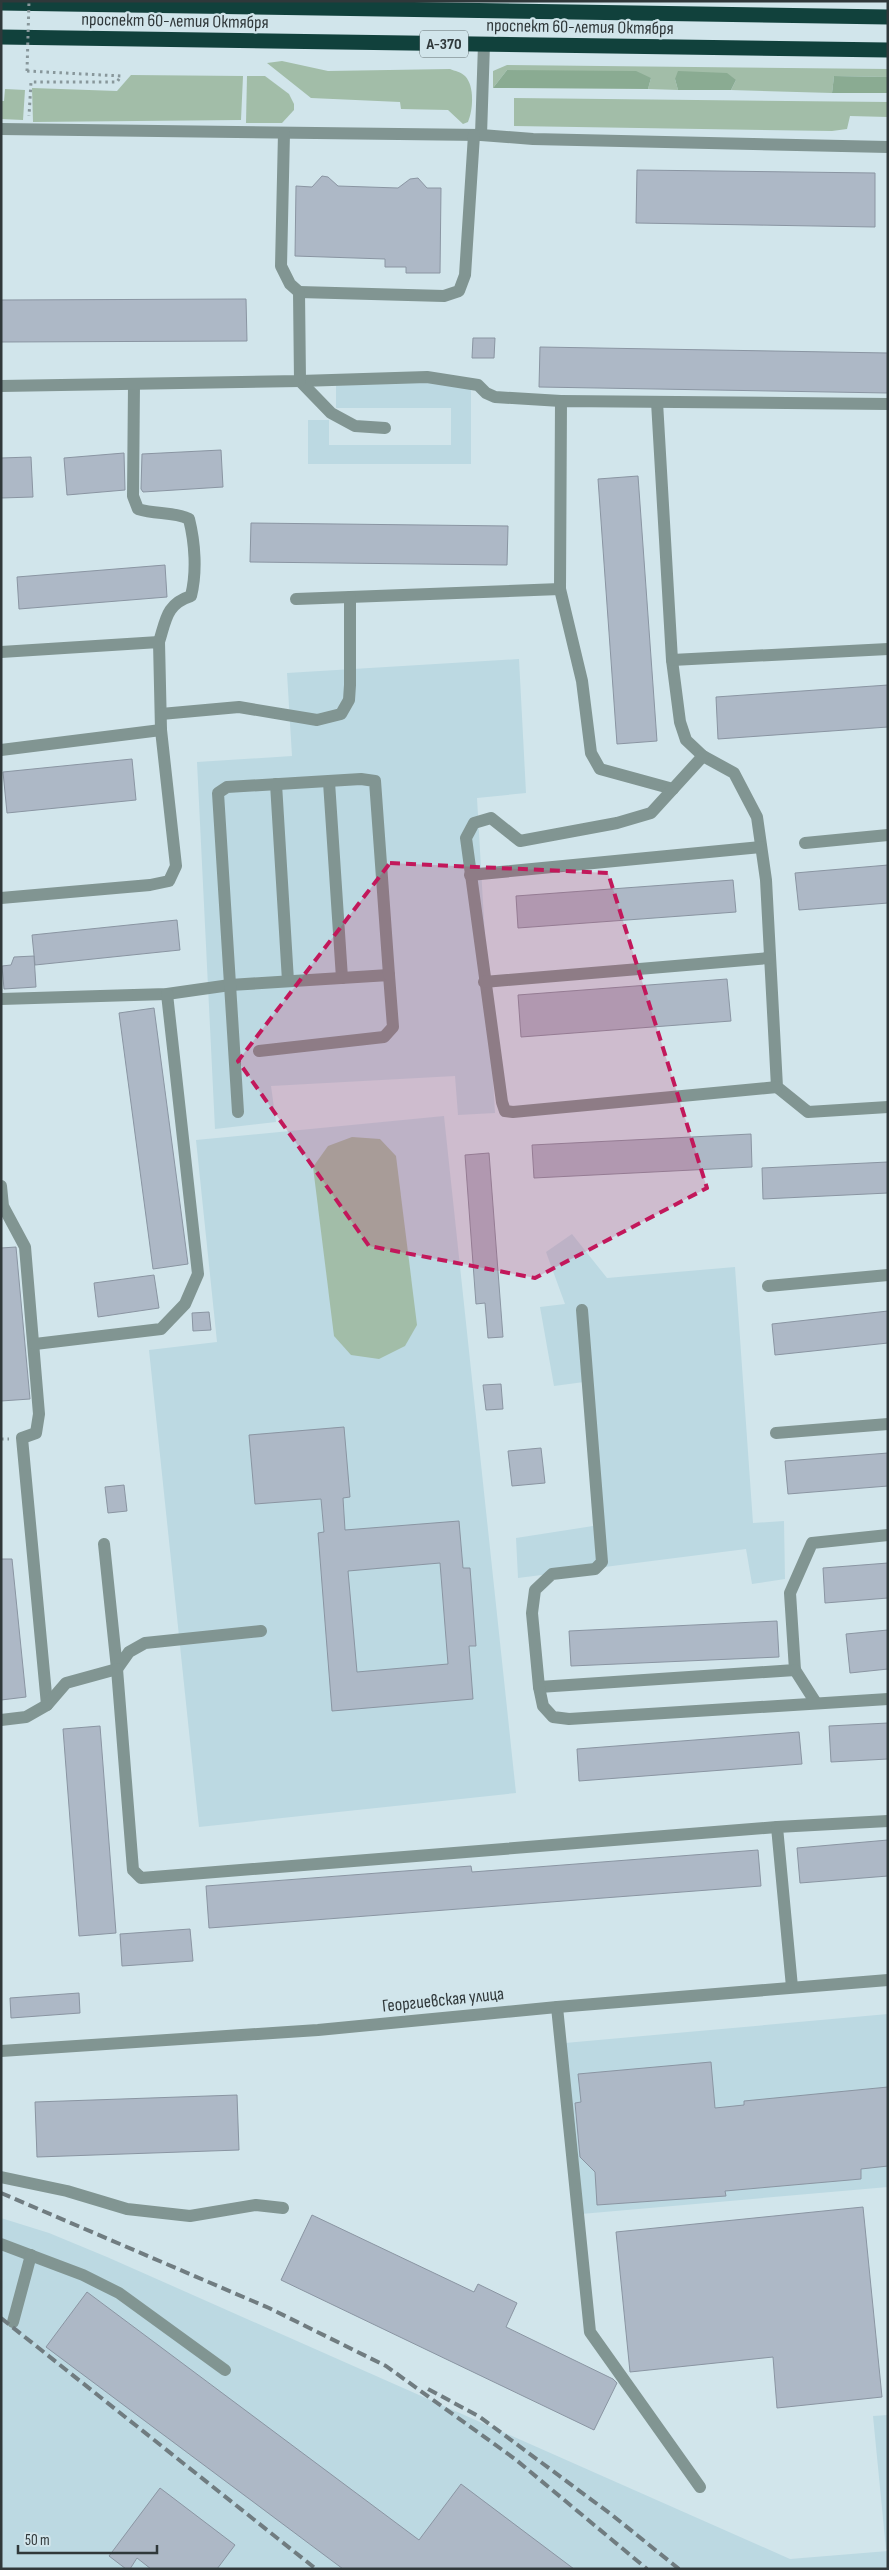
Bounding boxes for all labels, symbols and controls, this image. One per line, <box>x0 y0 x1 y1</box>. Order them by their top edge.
street label: проспект 60-летия Октября <box>81 9 269 33</box>
street label: проспект 60-летия Октября <box>486 15 674 39</box>
road number: А-370 <box>420 31 468 58</box>
street label: Георгиевская улица <box>381 1983 505 2017</box>
scale bar <box>18 2522 156 2554</box>
text: 50 m <box>25 2531 50 2550</box>

